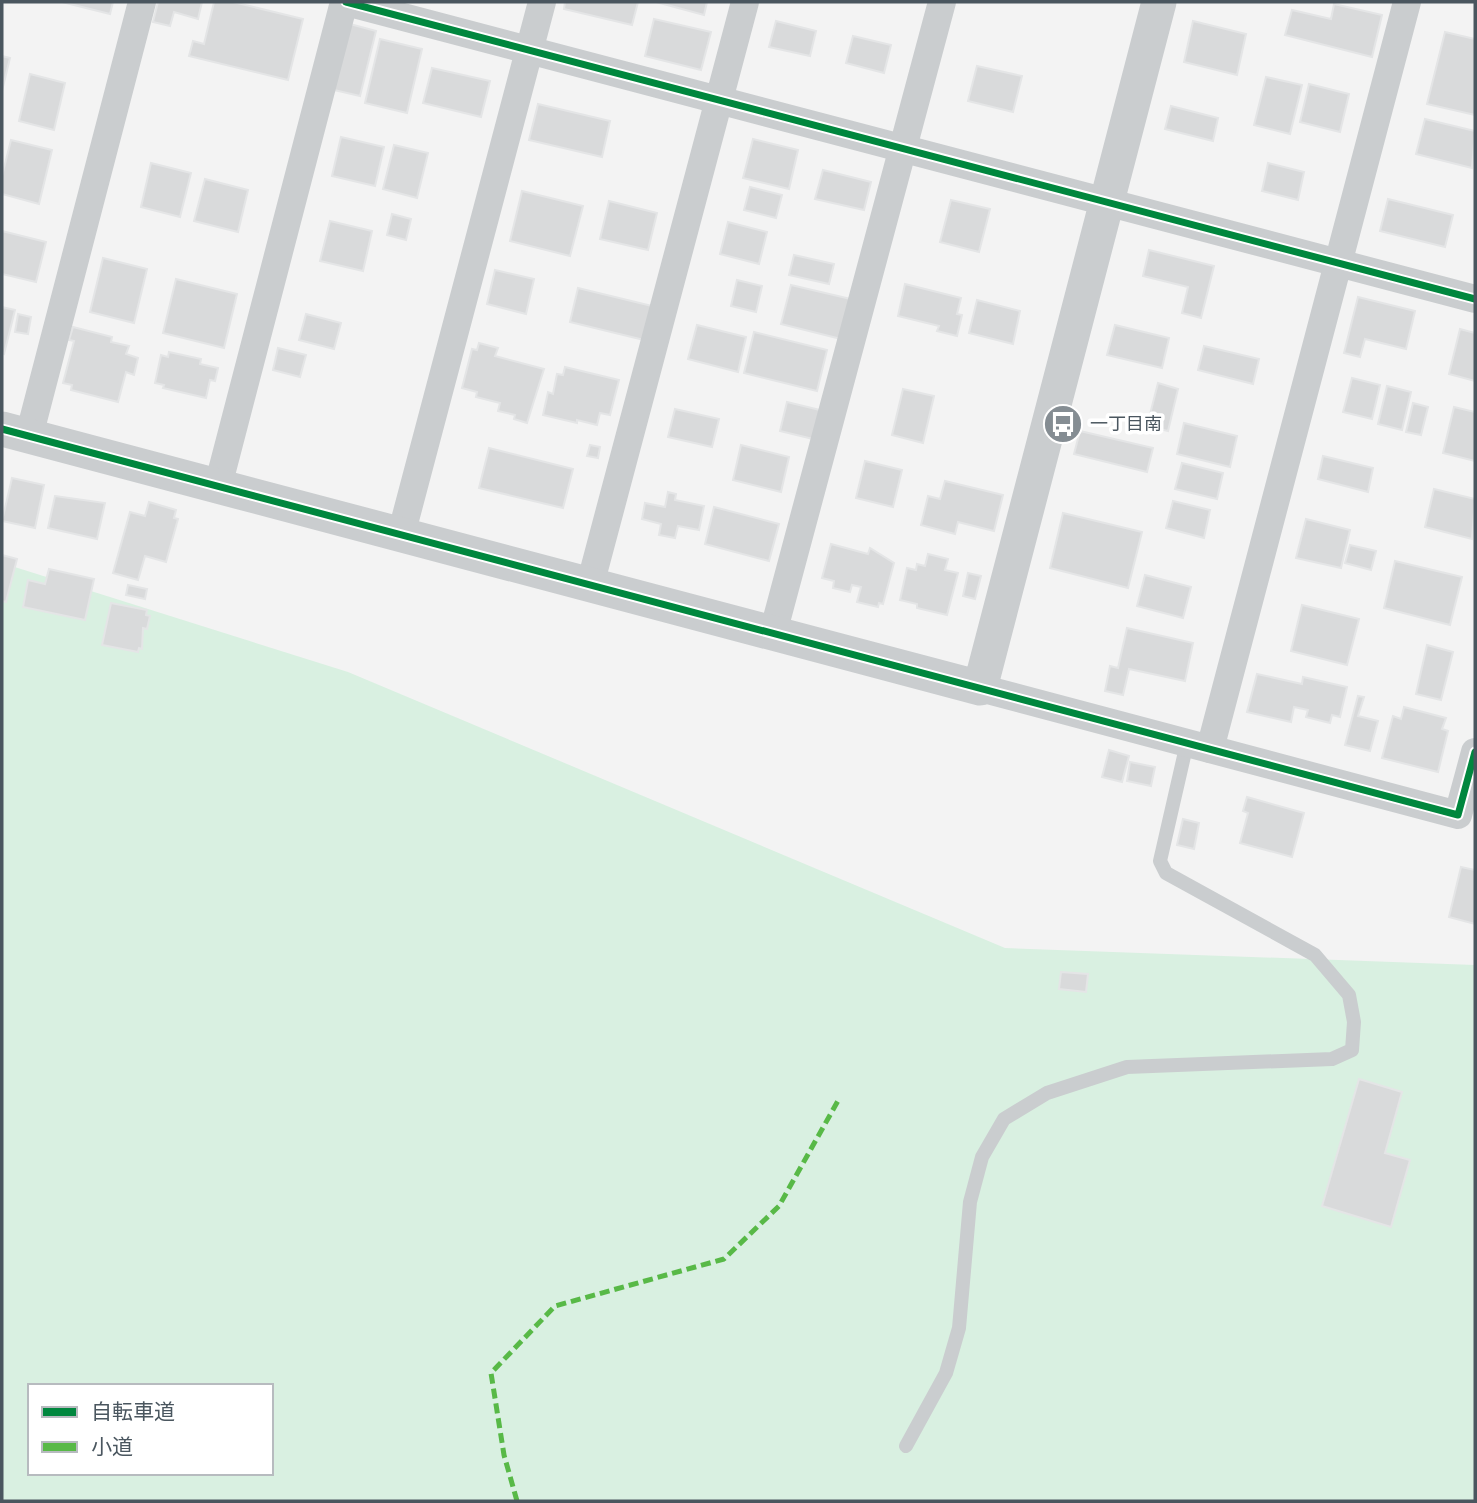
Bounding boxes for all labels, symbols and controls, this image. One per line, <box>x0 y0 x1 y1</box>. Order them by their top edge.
bus stop icon: 一丁目南 <box>1042 403 1084 445</box>
place label: 一丁目南 <box>1090 412 1162 437</box>
legend <box>28 1384 273 1475</box>
text: 自転車道 <box>91 1397 175 1427</box>
text: 小道 <box>91 1432 133 1462</box>

